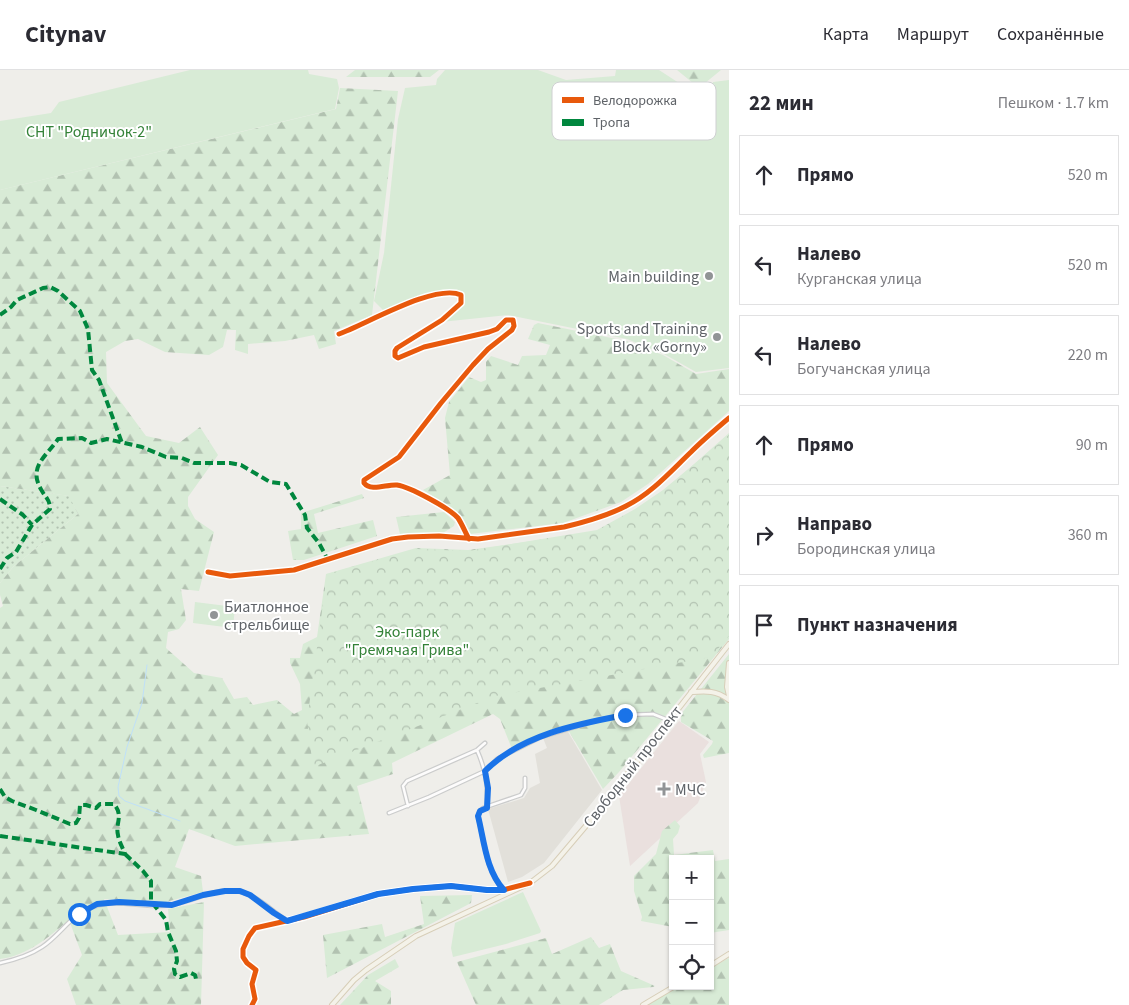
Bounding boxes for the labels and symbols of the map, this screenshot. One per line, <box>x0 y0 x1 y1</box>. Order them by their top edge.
legend <box>552 82 716 140</box>
text: Велодорожка <box>593 91 677 111</box>
text: Тропа <box>593 113 630 133</box>
park label: СНТ "Родничок-2" <box>26 121 152 143</box>
place label: Main building <box>608 266 699 288</box>
marker: Main building <box>703 270 715 282</box>
place label: Sports and Training Block «Gorny» <box>577 318 707 358</box>
marker: Sports and Training Block «Gorny» <box>711 331 723 343</box>
place label: Биатлонное стрельбище <box>224 596 310 636</box>
marker: Биатлонное стрельбище <box>208 609 220 621</box>
park label: Эко-парк "Гремячая Грива" <box>345 621 469 661</box>
street label: Свободный проспект <box>578 701 687 832</box>
route end <box>614 704 637 727</box>
place label: МЧС <box>675 779 705 801</box>
marker: МЧС <box>657 782 671 796</box>
route start <box>68 903 91 926</box>

